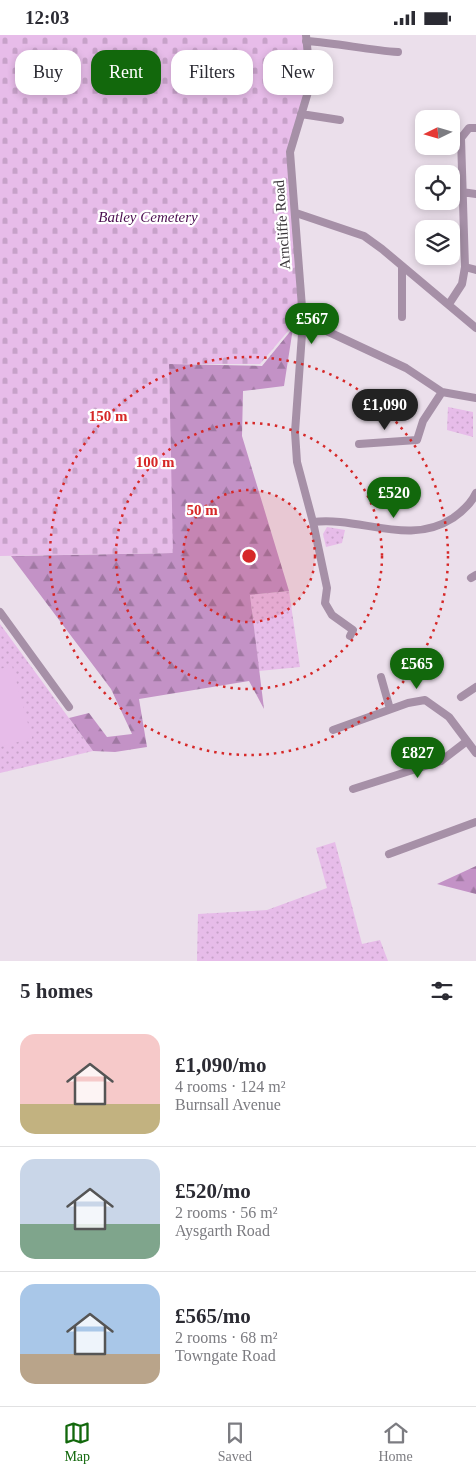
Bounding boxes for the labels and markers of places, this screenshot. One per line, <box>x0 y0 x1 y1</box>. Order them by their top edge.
pin: £567 <box>282 303 342 345</box>
pin: £1,090 <box>344 389 426 431</box>
pin: £520 <box>364 477 424 519</box>
centre of rings <box>240 547 258 565</box>
pin: £565 <box>387 647 447 690</box>
pin: £827 <box>388 737 448 779</box>

